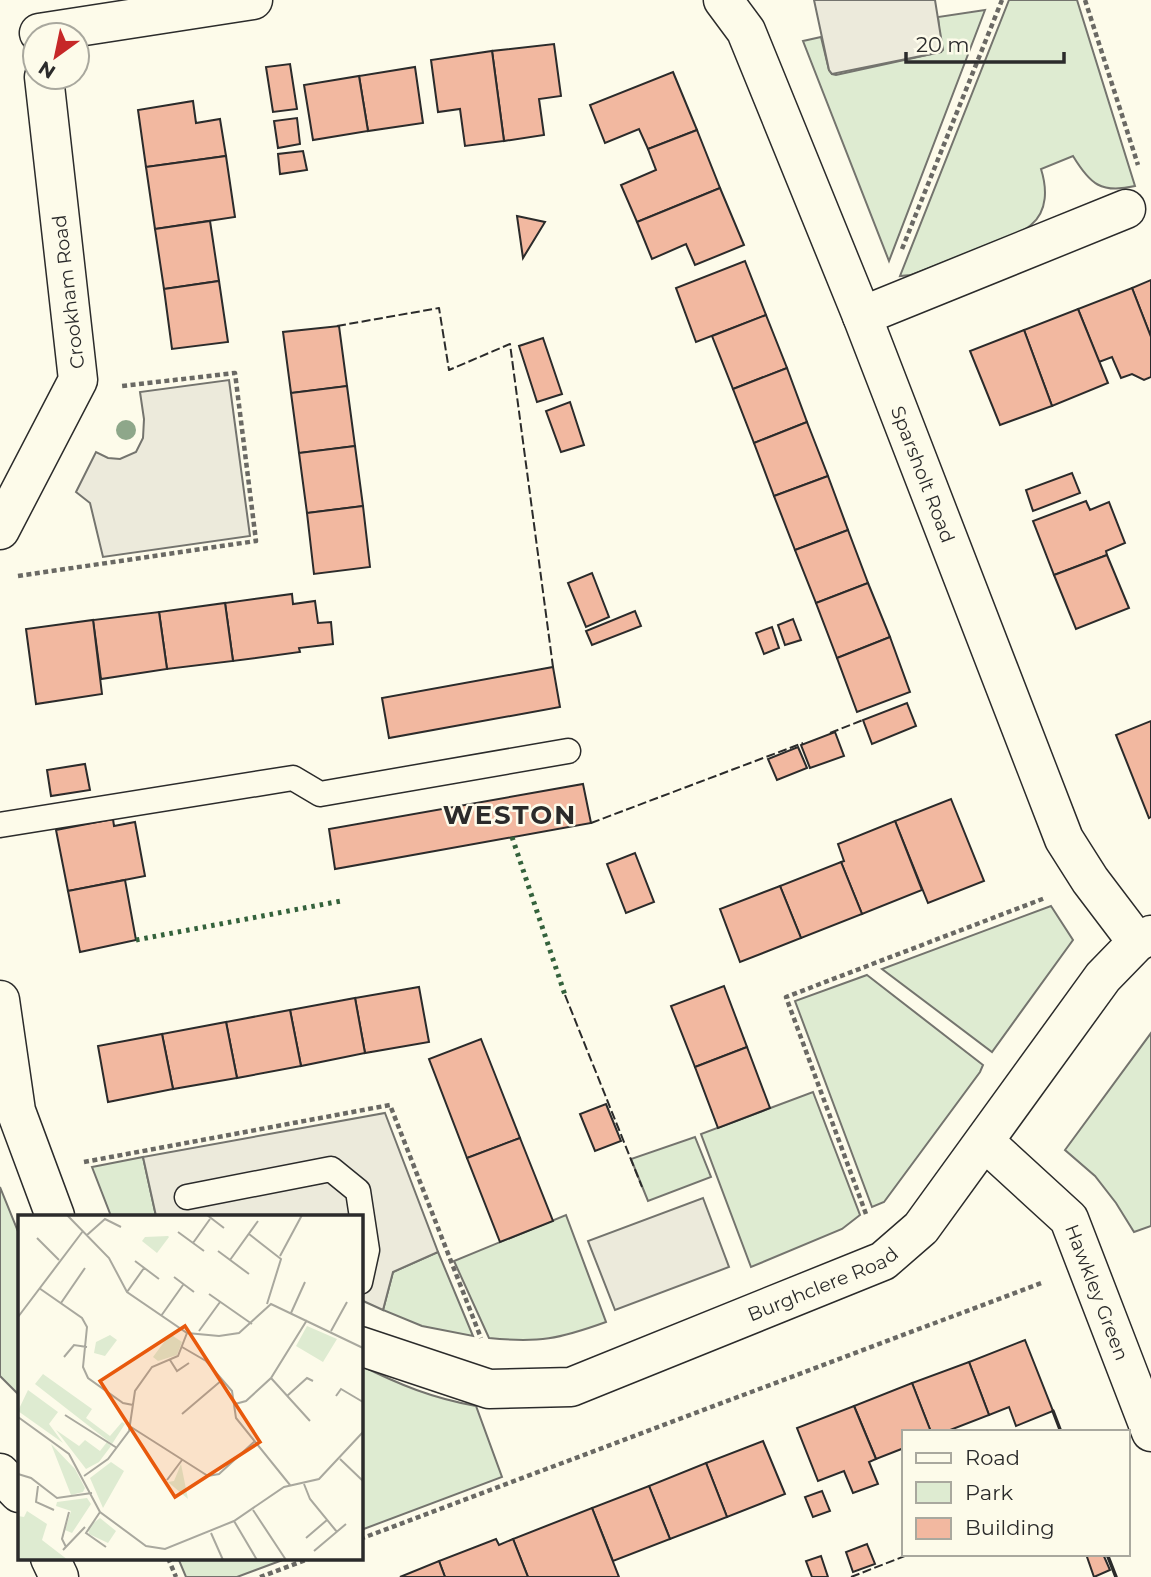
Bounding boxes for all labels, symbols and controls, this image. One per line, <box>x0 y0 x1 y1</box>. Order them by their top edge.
north arrow <box>21 21 91 91</box>
scale bar <box>906 21 1064 65</box>
text: 20 m <box>916 32 970 57</box>
text: N <box>34 56 60 84</box>
street label: Crookham Road <box>48 214 89 370</box>
street label: Sparsholt Road <box>886 403 959 546</box>
district label: WESTON <box>443 799 577 831</box>
inset map <box>18 1215 362 1560</box>
street label: Hawkley Green <box>1060 1221 1133 1364</box>
street label: Burghclere Road <box>744 1242 903 1326</box>
legend <box>902 1430 1130 1556</box>
text: Road <box>965 1445 1020 1470</box>
text: Park <box>965 1480 1013 1505</box>
text: Building <box>965 1515 1055 1540</box>

